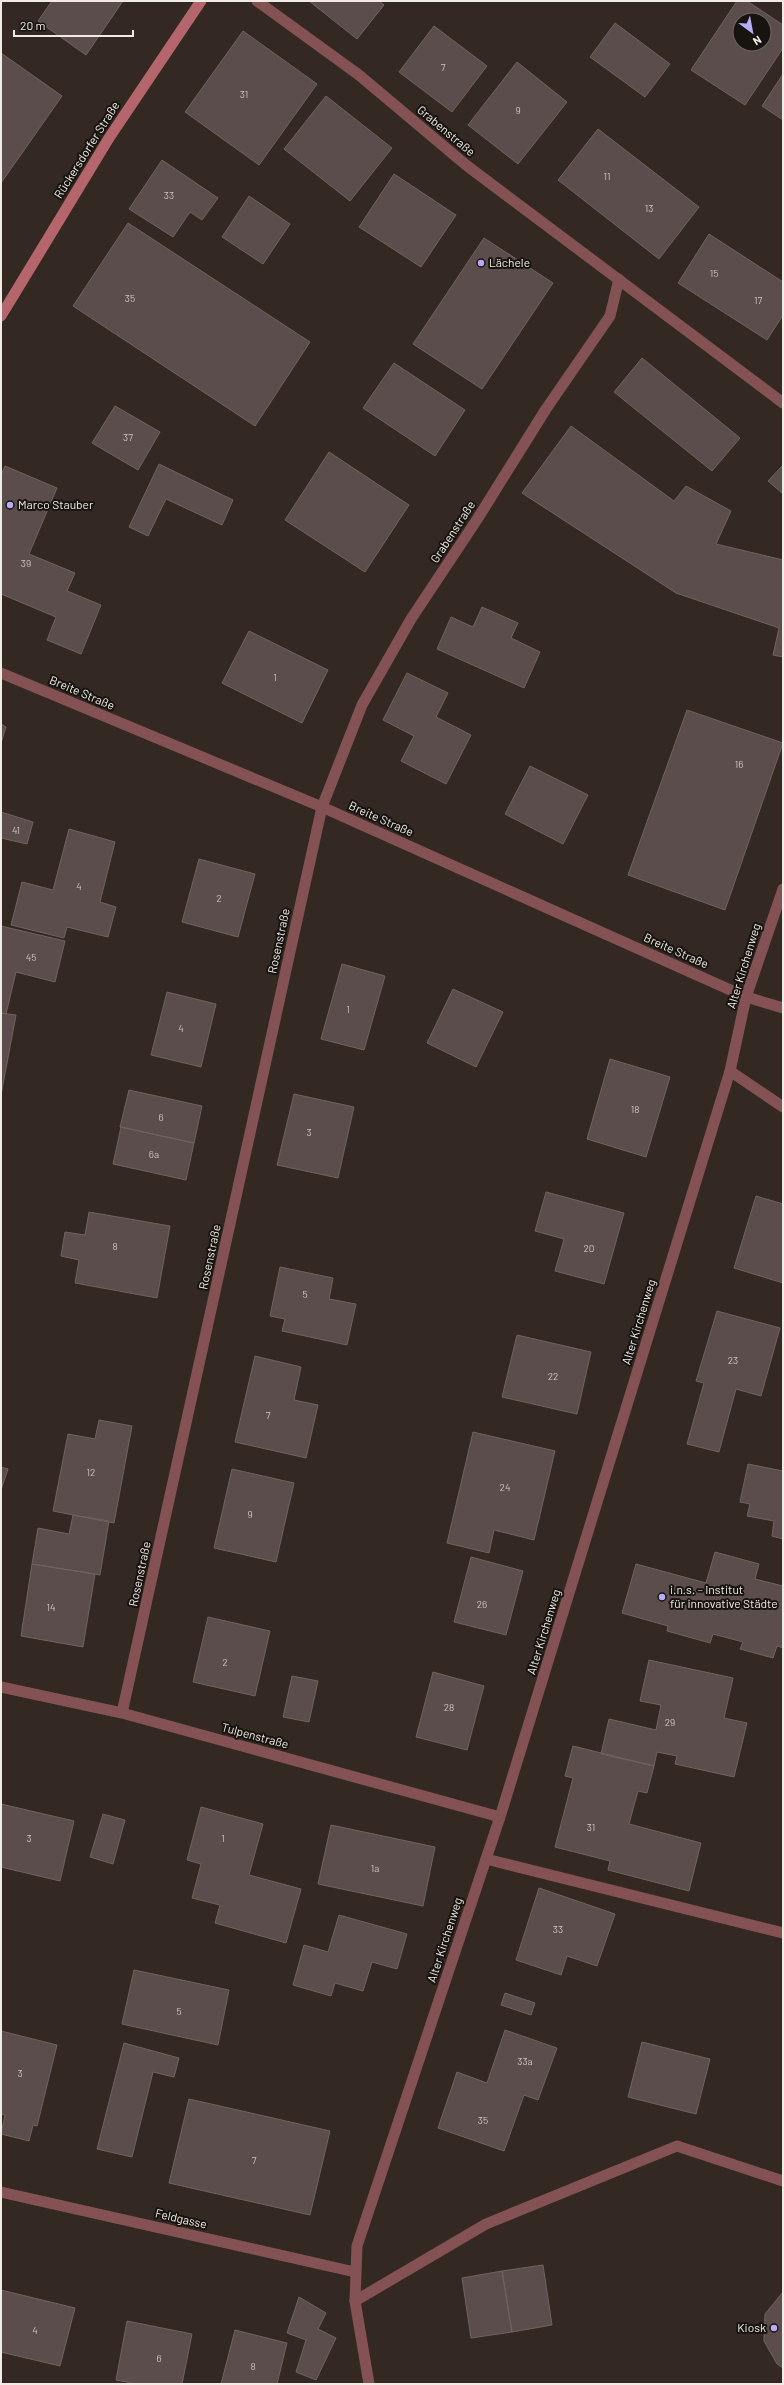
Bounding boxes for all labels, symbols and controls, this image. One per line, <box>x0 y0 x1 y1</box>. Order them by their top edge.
scale bar <box>14 12 133 38</box>
north arrow <box>732 12 772 52</box>
text: 20 m <box>20 18 46 32</box>
text: N <box>751 33 764 48</box>
house number: 7 <box>441 61 446 73</box>
house number: 31 <box>240 88 248 100</box>
street label: Rückersdorfer Straße <box>51 98 122 201</box>
street label: Grabenstraße <box>415 102 478 158</box>
house number: 9 <box>515 104 521 116</box>
house number: 11 <box>603 170 611 182</box>
house number: 33 <box>164 189 174 201</box>
house number: 13 <box>645 202 653 214</box>
place label: Lächele <box>489 255 530 269</box>
marker: Lächele <box>476 258 486 268</box>
house number: 15 <box>710 267 718 279</box>
house number: 35 <box>125 292 135 304</box>
house number: 17 <box>754 294 762 306</box>
house number: 37 <box>123 431 133 443</box>
place label: Marco Stauber <box>18 497 94 511</box>
street label: Grabenstraße <box>427 498 477 565</box>
marker: Marco Stauber <box>5 500 15 510</box>
house number: 39 <box>21 557 31 569</box>
house number: 1 <box>273 671 277 683</box>
street label: Breite Straße <box>48 672 117 712</box>
house number: 16 <box>735 758 743 770</box>
street label: Breite Straße <box>347 798 416 839</box>
house number: 41 <box>12 824 20 836</box>
house number: 4 <box>76 880 82 892</box>
house number: 2 <box>216 892 222 904</box>
street label: Rosenstraße <box>264 907 292 975</box>
street label: Alter Kirchenweg <box>723 921 763 1010</box>
street label: Breite Straße <box>642 930 711 971</box>
house number: 45 <box>26 951 36 963</box>
house number: 1 <box>346 1003 350 1015</box>
house number: 4 <box>178 1022 184 1034</box>
house number: 18 <box>631 1103 639 1115</box>
house number: 6 <box>158 1111 164 1123</box>
house number: 3 <box>306 1126 312 1138</box>
house number: 6a <box>149 1148 159 1160</box>
street label: Rosenstraße <box>195 1223 223 1291</box>
house number: 8 <box>112 1240 118 1252</box>
house number: 20 <box>583 1242 595 1254</box>
street label: Alter Kirchenweg <box>618 1277 658 1366</box>
house number: 5 <box>302 1288 308 1300</box>
house number: 23 <box>728 1354 738 1366</box>
house number: 22 <box>548 1370 558 1382</box>
house number: 7 <box>266 1409 271 1421</box>
house number: 12 <box>87 1466 95 1478</box>
house number: 24 <box>500 1481 510 1493</box>
house number: 9 <box>247 1508 253 1520</box>
street label: Rosenstraße <box>125 1540 153 1608</box>
place label: i.n.s. – Institut für innovative Städte <box>670 1582 778 1610</box>
street label: Alter Kirchenweg <box>523 1587 563 1676</box>
marker: i.n.s. – Institut für innovative Städte <box>657 1592 667 1602</box>
house number: 26 <box>477 1598 487 1610</box>
house number: 14 <box>46 1601 56 1613</box>
house number: 2 <box>222 1656 228 1668</box>
house number: 28 <box>444 1701 454 1713</box>
house number: 29 <box>665 1716 675 1728</box>
street label: Tulpenstraße <box>220 1719 290 1751</box>
house number: 31 <box>587 1821 595 1833</box>
house number: 3 <box>26 1832 32 1844</box>
house number: 1 <box>221 1832 225 1844</box>
house number: 1a <box>371 1862 379 1874</box>
street label: Alter Kirchenweg <box>424 1895 464 1984</box>
house number: 33 <box>553 1923 563 1935</box>
house number: 5 <box>176 2005 182 2017</box>
house number: 33a <box>517 2055 533 2067</box>
house number: 3 <box>17 2067 23 2079</box>
house number: 35 <box>478 2114 488 2126</box>
house number: 7 <box>252 2154 257 2166</box>
street label: Feldgasse <box>154 2205 208 2231</box>
place label: Kiosk <box>737 2320 766 2334</box>
marker: Kiosk <box>769 2323 779 2333</box>
house number: 4 <box>32 2324 38 2336</box>
house number: 6 <box>156 2352 162 2364</box>
house number: 8 <box>250 2360 256 2372</box>

